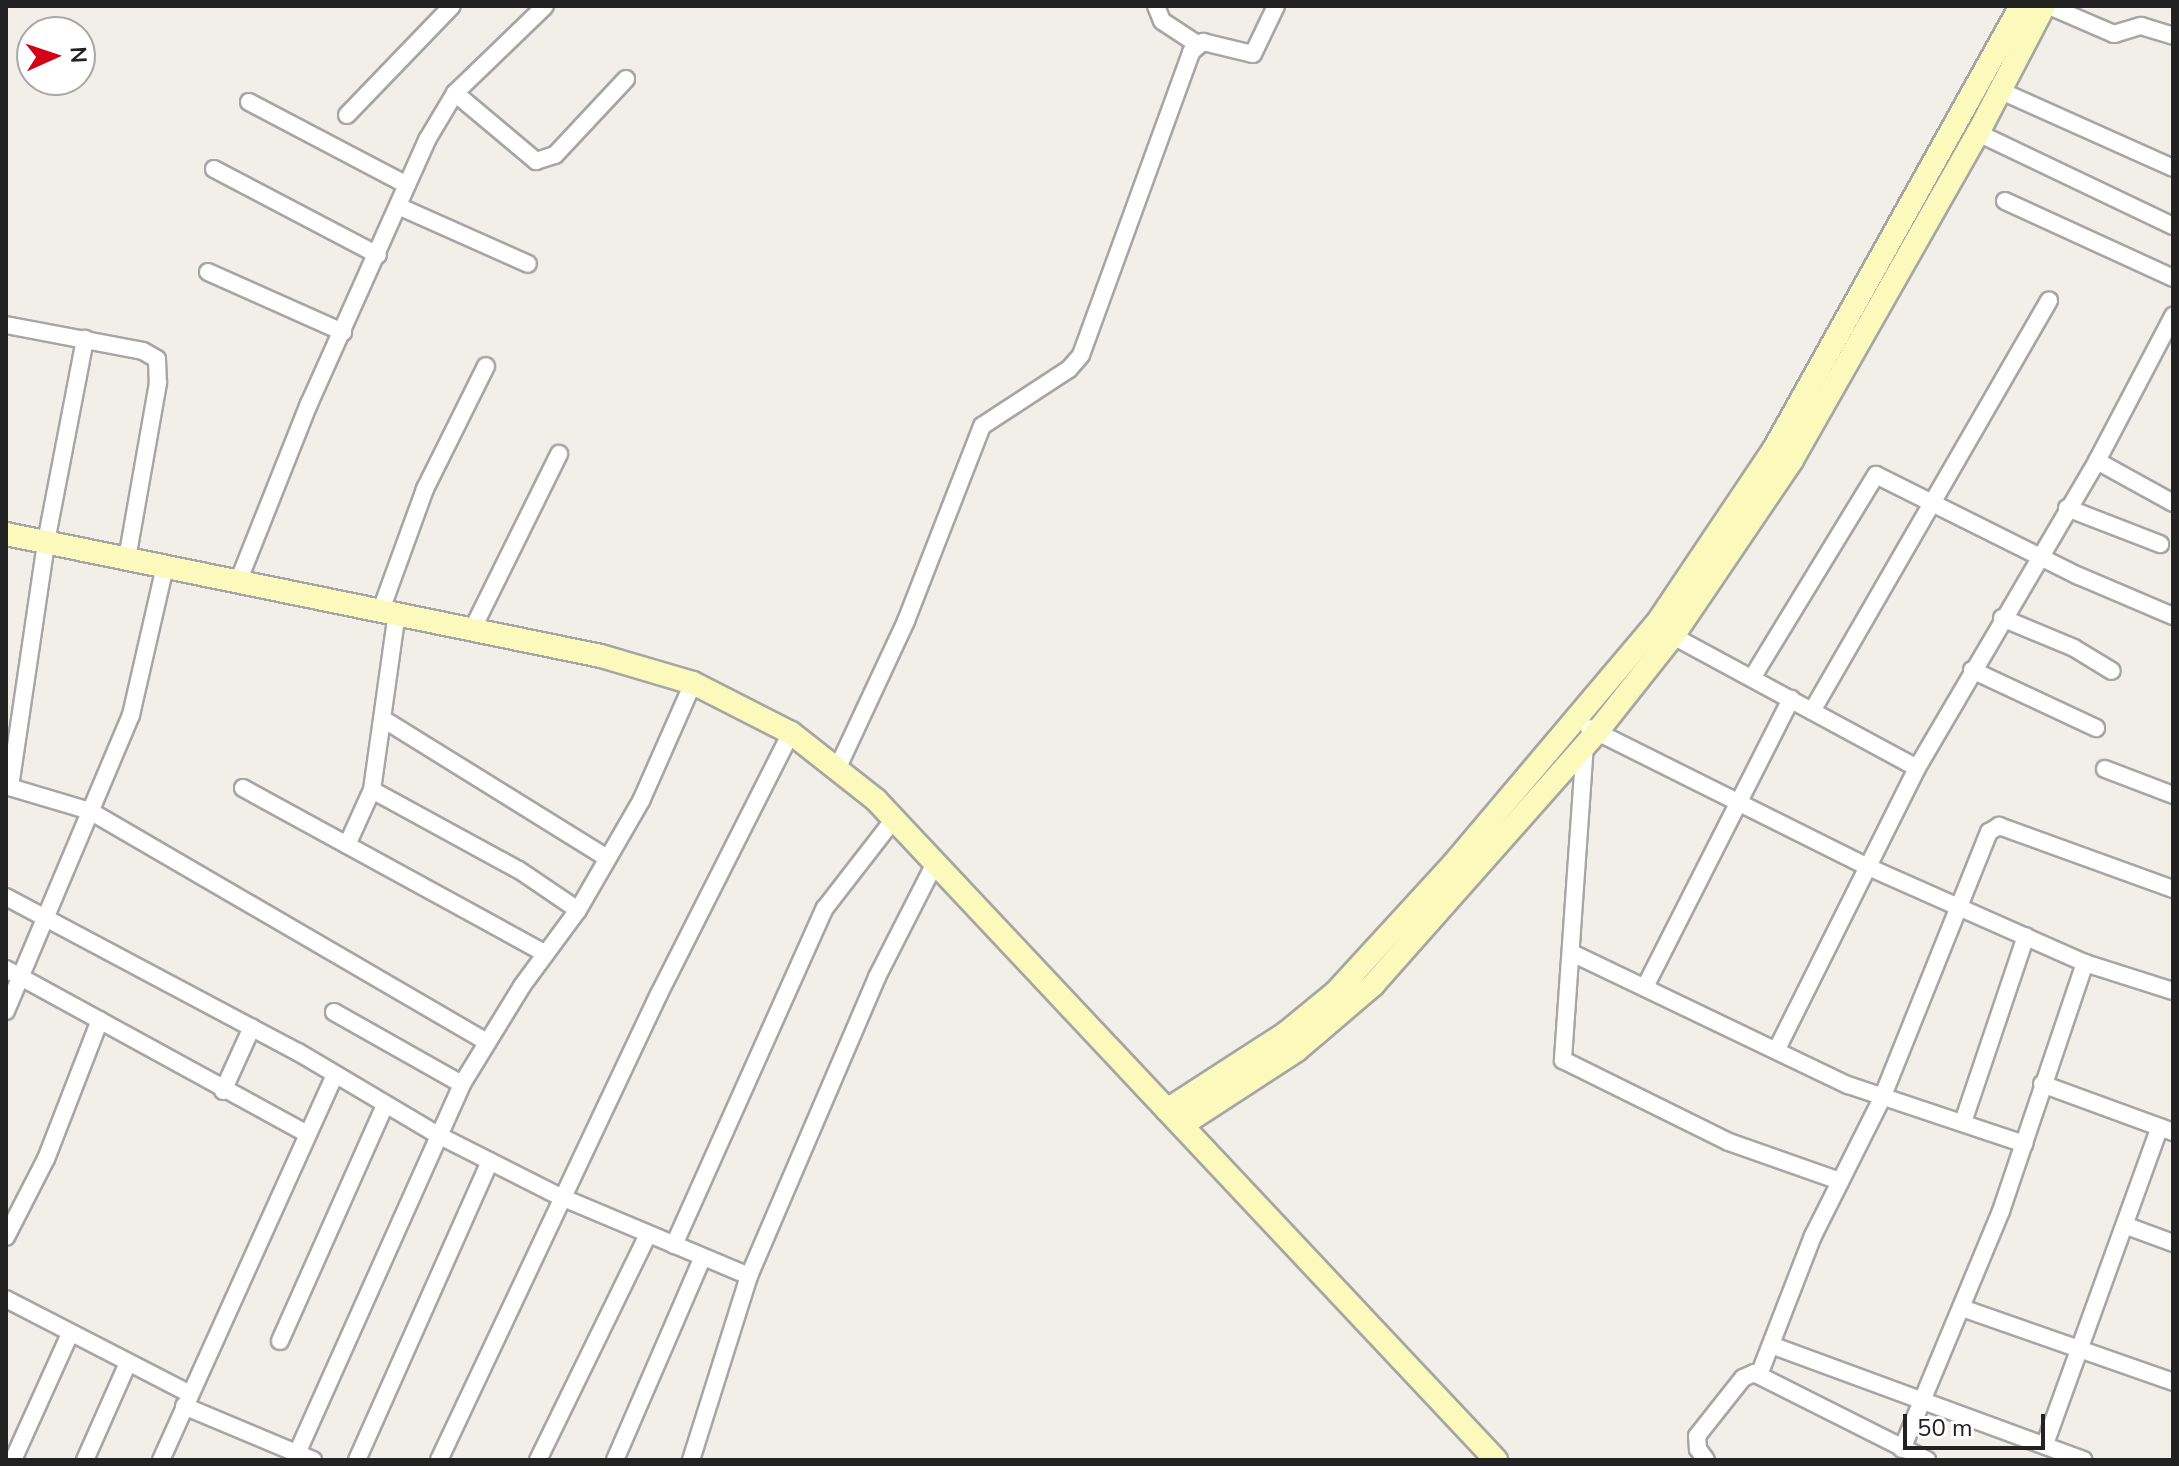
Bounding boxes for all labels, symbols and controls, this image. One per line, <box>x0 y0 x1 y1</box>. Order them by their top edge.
north arrow <box>16 16 96 96</box>
text: N <box>63 46 93 64</box>
scale bar <box>1907 1398 2049 1448</box>
text: 50 m <box>1917 1412 1973 1444</box>

